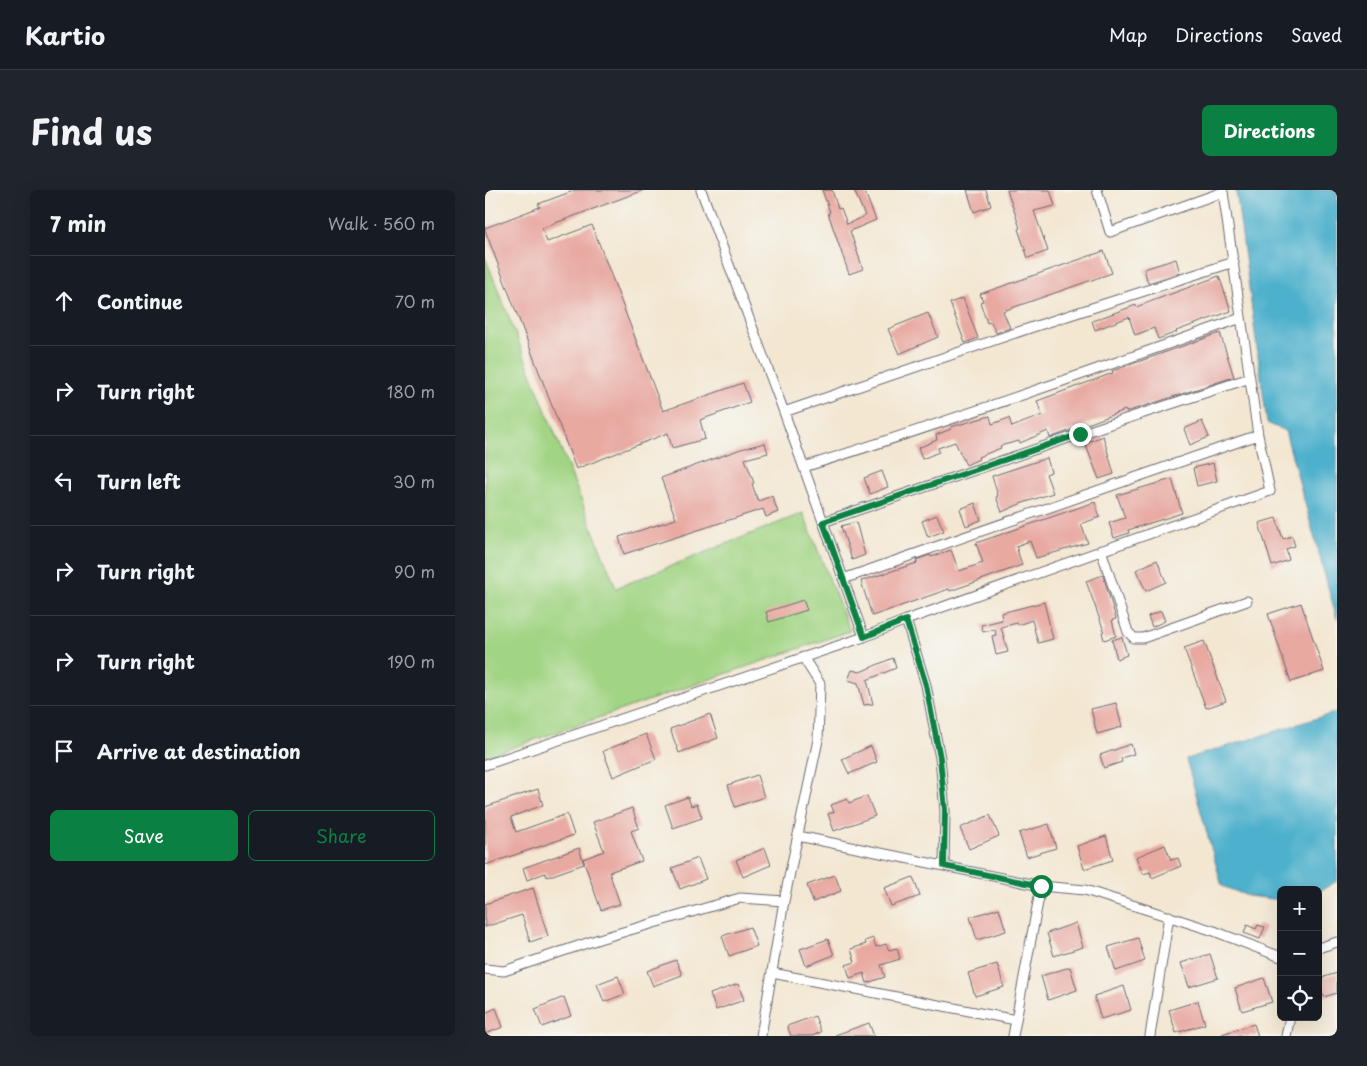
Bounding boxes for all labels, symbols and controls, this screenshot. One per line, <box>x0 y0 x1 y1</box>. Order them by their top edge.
text: Kartio <box>25 17 105 53</box>
text: Map <box>1109 21 1147 48</box>
text: Directions <box>1175 21 1263 48</box>
text: Saved <box>1291 21 1342 48</box>
text: Find us <box>30 104 152 157</box>
button: Directions <box>1202 105 1337 156</box>
text: 7 min <box>50 207 106 239</box>
text: Walk · 560 m <box>328 211 435 235</box>
icon: ahead <box>50 287 78 315</box>
text: Continue <box>97 287 183 315</box>
text: 70 m <box>395 289 435 313</box>
icon: right <box>50 377 78 405</box>
text: Turn right <box>97 377 195 405</box>
text: 180 m <box>387 379 435 403</box>
route end <box>1069 423 1092 446</box>
icon: left <box>50 467 78 495</box>
text: Turn left <box>97 467 181 495</box>
text: 30 m <box>393 469 435 493</box>
icon: right <box>50 557 78 585</box>
text: Turn right <box>97 557 195 585</box>
text: 90 m <box>394 559 435 583</box>
icon: right <box>50 647 78 675</box>
text: Turn right <box>97 647 195 675</box>
text: 190 m <box>387 649 435 673</box>
icon: arrive <box>50 737 78 765</box>
text: Arrive at destination <box>97 737 301 765</box>
button: Save <box>50 810 238 861</box>
button: Share <box>248 810 435 861</box>
route start <box>1030 875 1053 898</box>
map controls <box>1277 886 1322 1021</box>
button: + <box>1277 886 1322 931</box>
button: − <box>1277 931 1322 976</box>
button: locate <box>1277 976 1322 1021</box>

